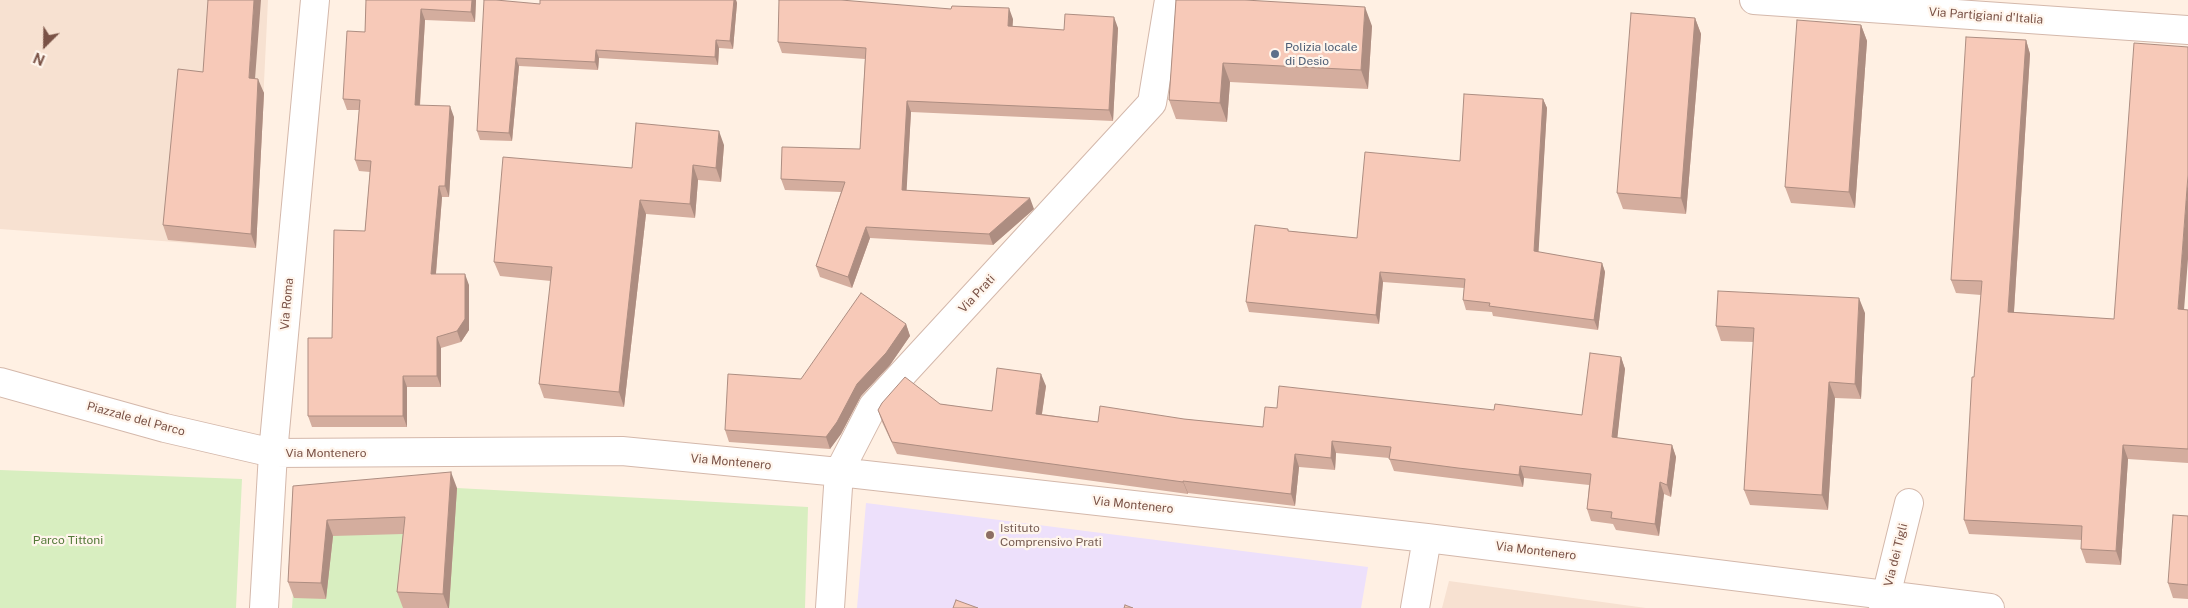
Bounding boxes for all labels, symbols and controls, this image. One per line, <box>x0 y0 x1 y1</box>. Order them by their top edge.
street label: Via Partigiani d'Italia <box>1928 5 2044 27</box>
north arrow <box>20 20 70 70</box>
place label: Polizia locale di Desio <box>1285 40 1357 68</box>
marker: Polizia locale di Desio <box>1269 48 1281 60</box>
text: N <box>31 49 47 68</box>
street label: Via Prati <box>956 272 998 316</box>
street label: Via Roma <box>278 277 296 331</box>
street label: Piazzale del Parco <box>85 399 187 439</box>
street label: Via Montenero <box>286 446 366 460</box>
street label: Via Montenero <box>690 451 772 473</box>
street label: Via Montenero <box>1092 494 1174 516</box>
place label: Istituto Comprensivo Prati <box>1000 521 1102 549</box>
street label: Via dei Tigli <box>1881 522 1911 588</box>
marker: Istituto Comprensivo Prati <box>984 529 996 541</box>
park label: Parco Tittoni <box>33 533 103 547</box>
street label: Via Montenero <box>1495 539 1577 563</box>

